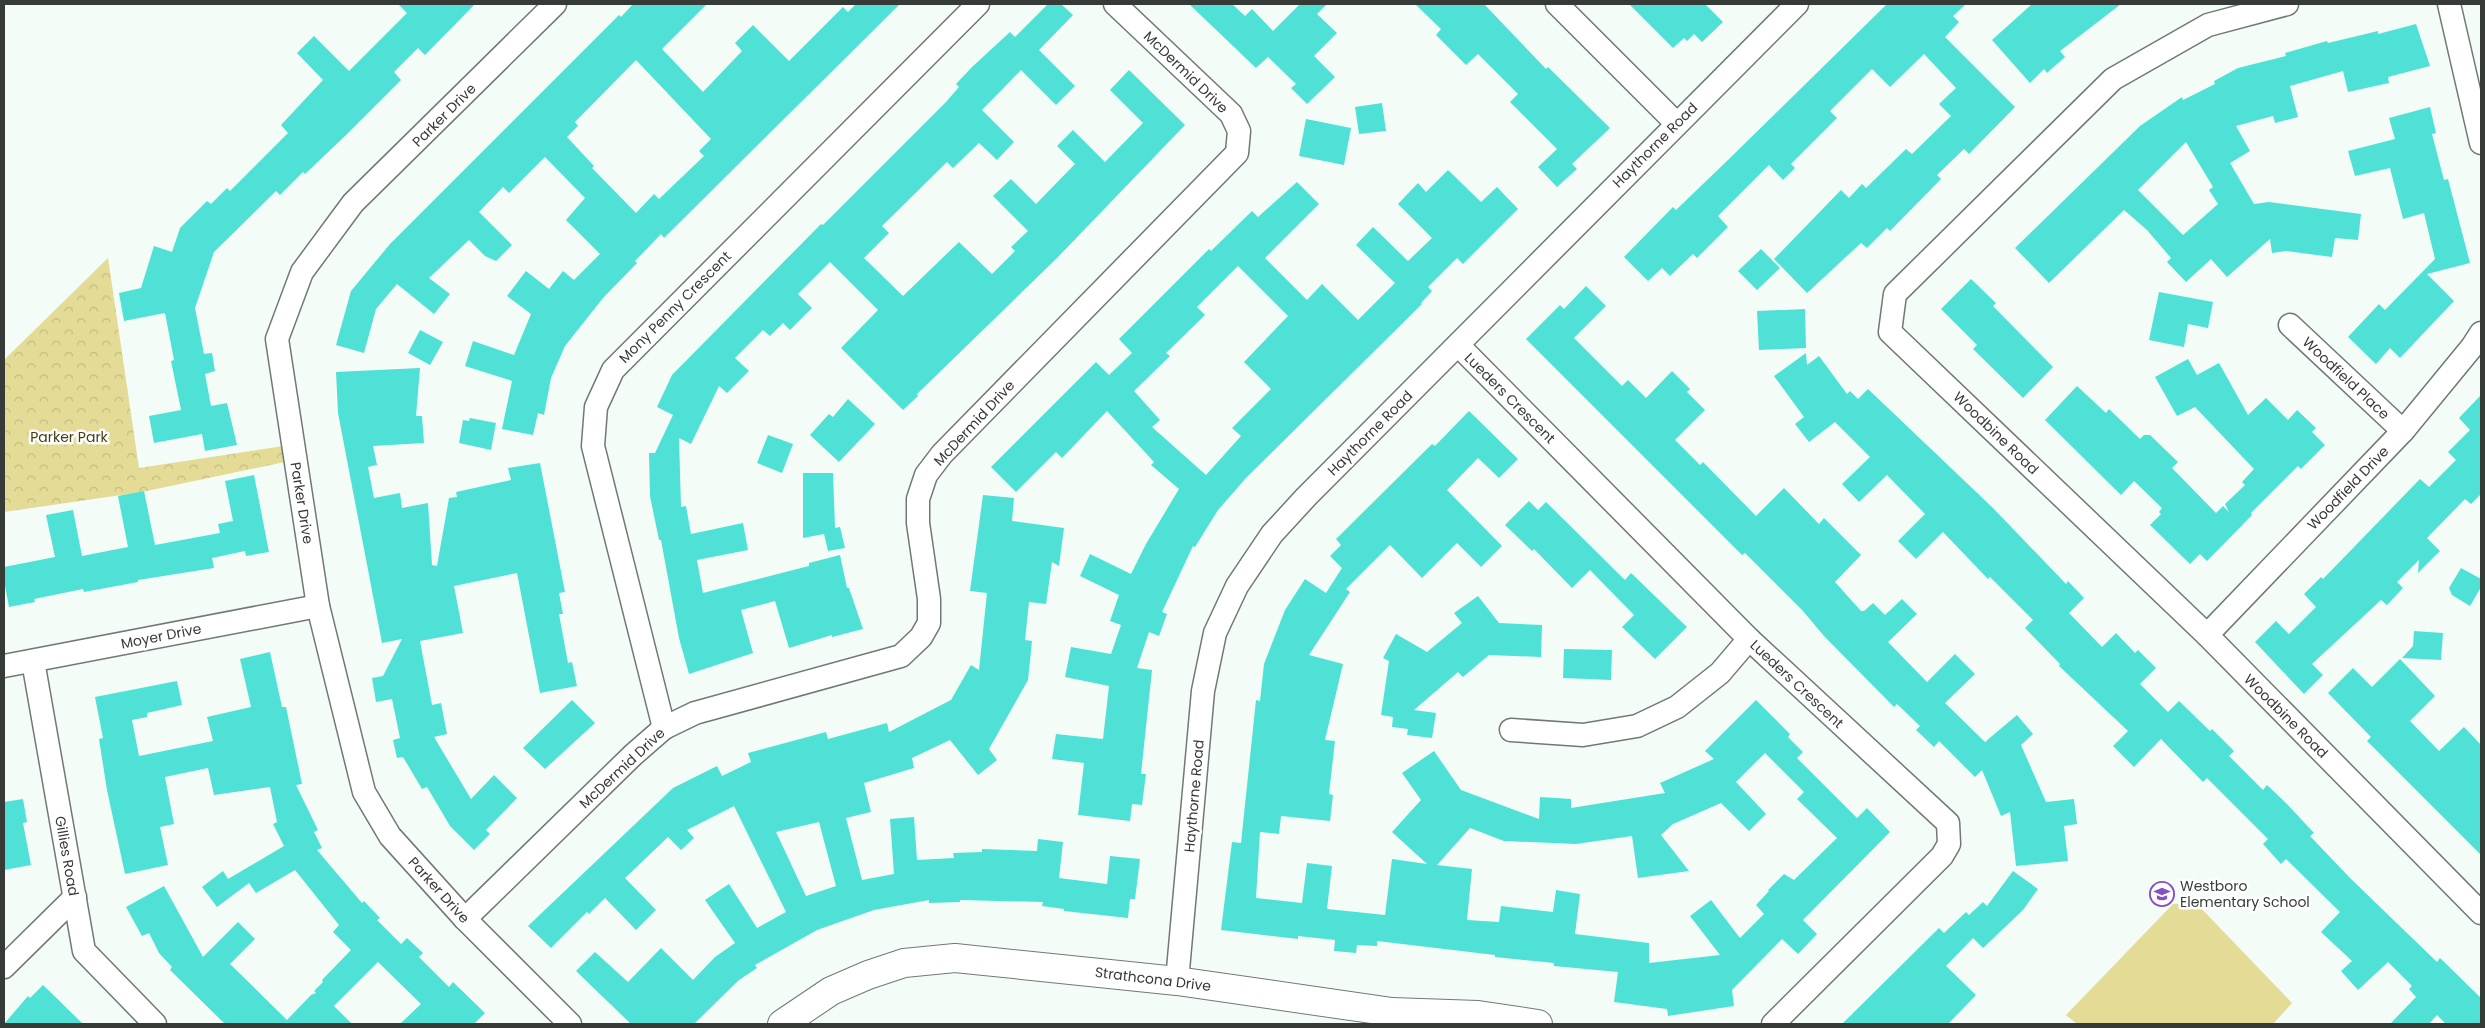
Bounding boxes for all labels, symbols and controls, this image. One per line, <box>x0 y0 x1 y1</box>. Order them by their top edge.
street label: McDermid Drive <box>1139 26 1233 118</box>
street label: Parker Drive <box>408 78 481 151</box>
street label: Haythorne Road <box>1608 98 1702 192</box>
street label: Mony Penny Crescent <box>614 246 736 368</box>
street label: Woodfield Place <box>2298 332 2394 424</box>
street label: Lueders Crescent <box>1460 348 1560 448</box>
street label: McDermid Drive <box>929 376 1019 470</box>
street label: Haythorne Road <box>1323 386 1417 480</box>
street label: Woodbine Road <box>1949 387 2043 479</box>
park label: Parker Park <box>30 427 109 447</box>
street label: Woodfield Drive <box>2303 441 2393 534</box>
street label: Parker Drive <box>286 461 318 546</box>
street label: Moyer Drive <box>119 618 203 654</box>
street label: Lueders Crescent <box>1746 635 1848 733</box>
street label: Woodbine Road <box>2239 669 2333 763</box>
street label: McDermid Drive <box>575 723 669 813</box>
street label: Haythorne Road <box>1179 739 1209 853</box>
street label: Gillies Road <box>50 814 84 898</box>
street label: Parker Drive <box>404 853 474 928</box>
place label: Westboro Elementary School <box>2180 876 2310 912</box>
school or university icon: Westboro Elementary School <box>2149 881 2175 907</box>
street label: Strathcona Drive <box>1094 962 1212 996</box>

